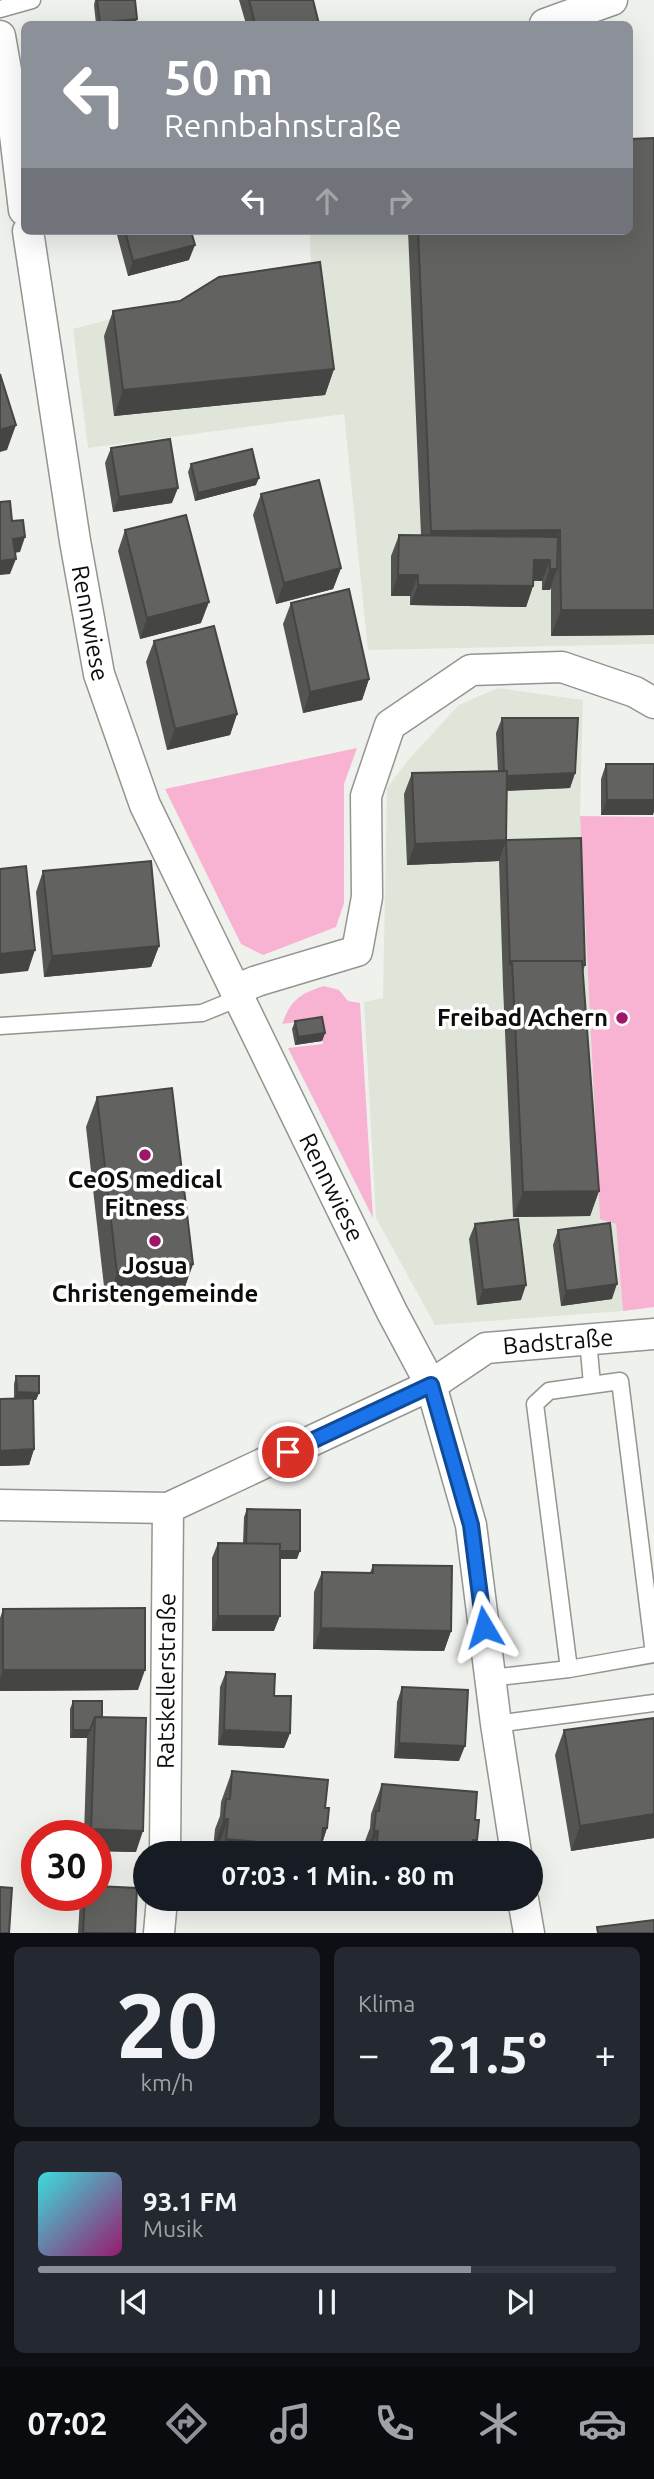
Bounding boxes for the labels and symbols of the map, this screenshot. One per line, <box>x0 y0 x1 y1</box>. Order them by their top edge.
street label: Rennwiese <box>67 563 114 685</box>
place label: Freibad Achern <box>437 1004 608 1031</box>
marker: Freibad Achern <box>614 1010 630 1026</box>
street label: Rennwiese <box>294 1129 370 1246</box>
marker: CeOS medical Fitness <box>137 1147 153 1163</box>
place label: CeOS medical Fitness <box>68 1166 222 1221</box>
marker: Josua Christengemeinde <box>147 1233 163 1249</box>
place label: Josua Christengemeinde <box>52 1252 258 1307</box>
street label: Badstraße <box>502 1323 614 1360</box>
pin <box>258 1422 318 1482</box>
position arrow <box>447 1590 521 1664</box>
street label: Ratskellerstraße <box>152 1593 180 1769</box>
speed limit sign: 30 <box>21 1820 112 1911</box>

